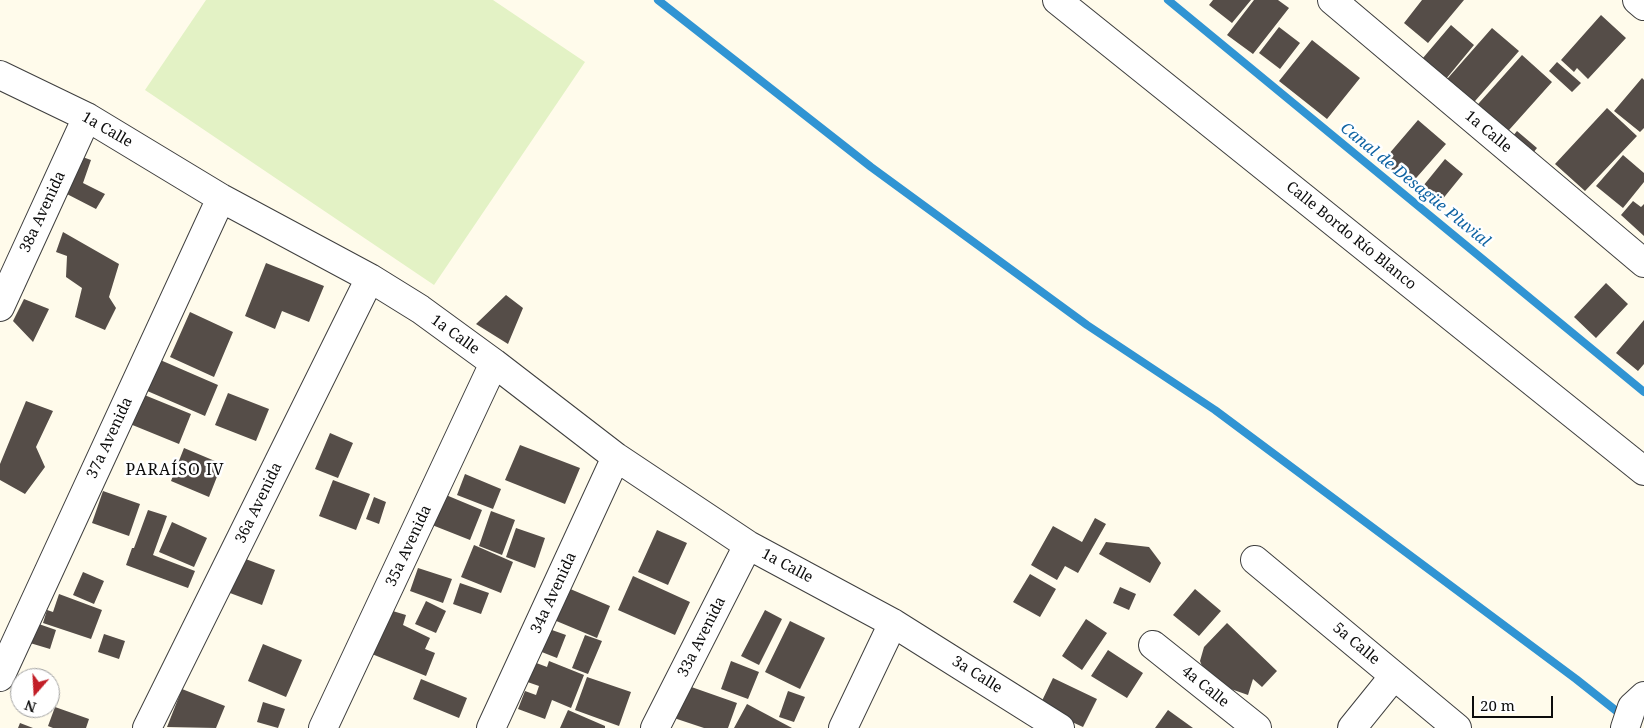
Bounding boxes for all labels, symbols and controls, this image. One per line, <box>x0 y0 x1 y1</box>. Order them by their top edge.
street label: 1a Calle <box>1461 107 1515 157</box>
street label: 1a Calle <box>78 108 136 152</box>
water label: Canal de Desagüe Pluvial <box>1336 119 1494 251</box>
street label: 38a Avenida <box>16 168 70 256</box>
street label: Calle Bordo Río Blanco <box>1282 178 1420 294</box>
street label: 1a Calle <box>427 311 483 359</box>
street label: 37a Avenida <box>83 394 137 482</box>
district label: PARAÍSO IV <box>124 460 226 480</box>
street label: 36a Avenida <box>232 460 286 546</box>
street label: 35a Avenida <box>382 502 436 590</box>
street label: 1a Calle <box>758 545 816 587</box>
street label: 34a Avenida <box>527 549 581 637</box>
street label: 33a Avenida <box>674 594 730 680</box>
street label: 5a Calle <box>1329 619 1383 669</box>
street label: 3a Calle <box>949 653 1005 697</box>
street label: 4a Calle <box>1178 662 1232 712</box>
north arrow <box>10 668 60 718</box>
scale bar <box>1474 686 1555 718</box>
text: 20 m <box>1480 695 1515 715</box>
text: N <box>22 696 39 717</box>

